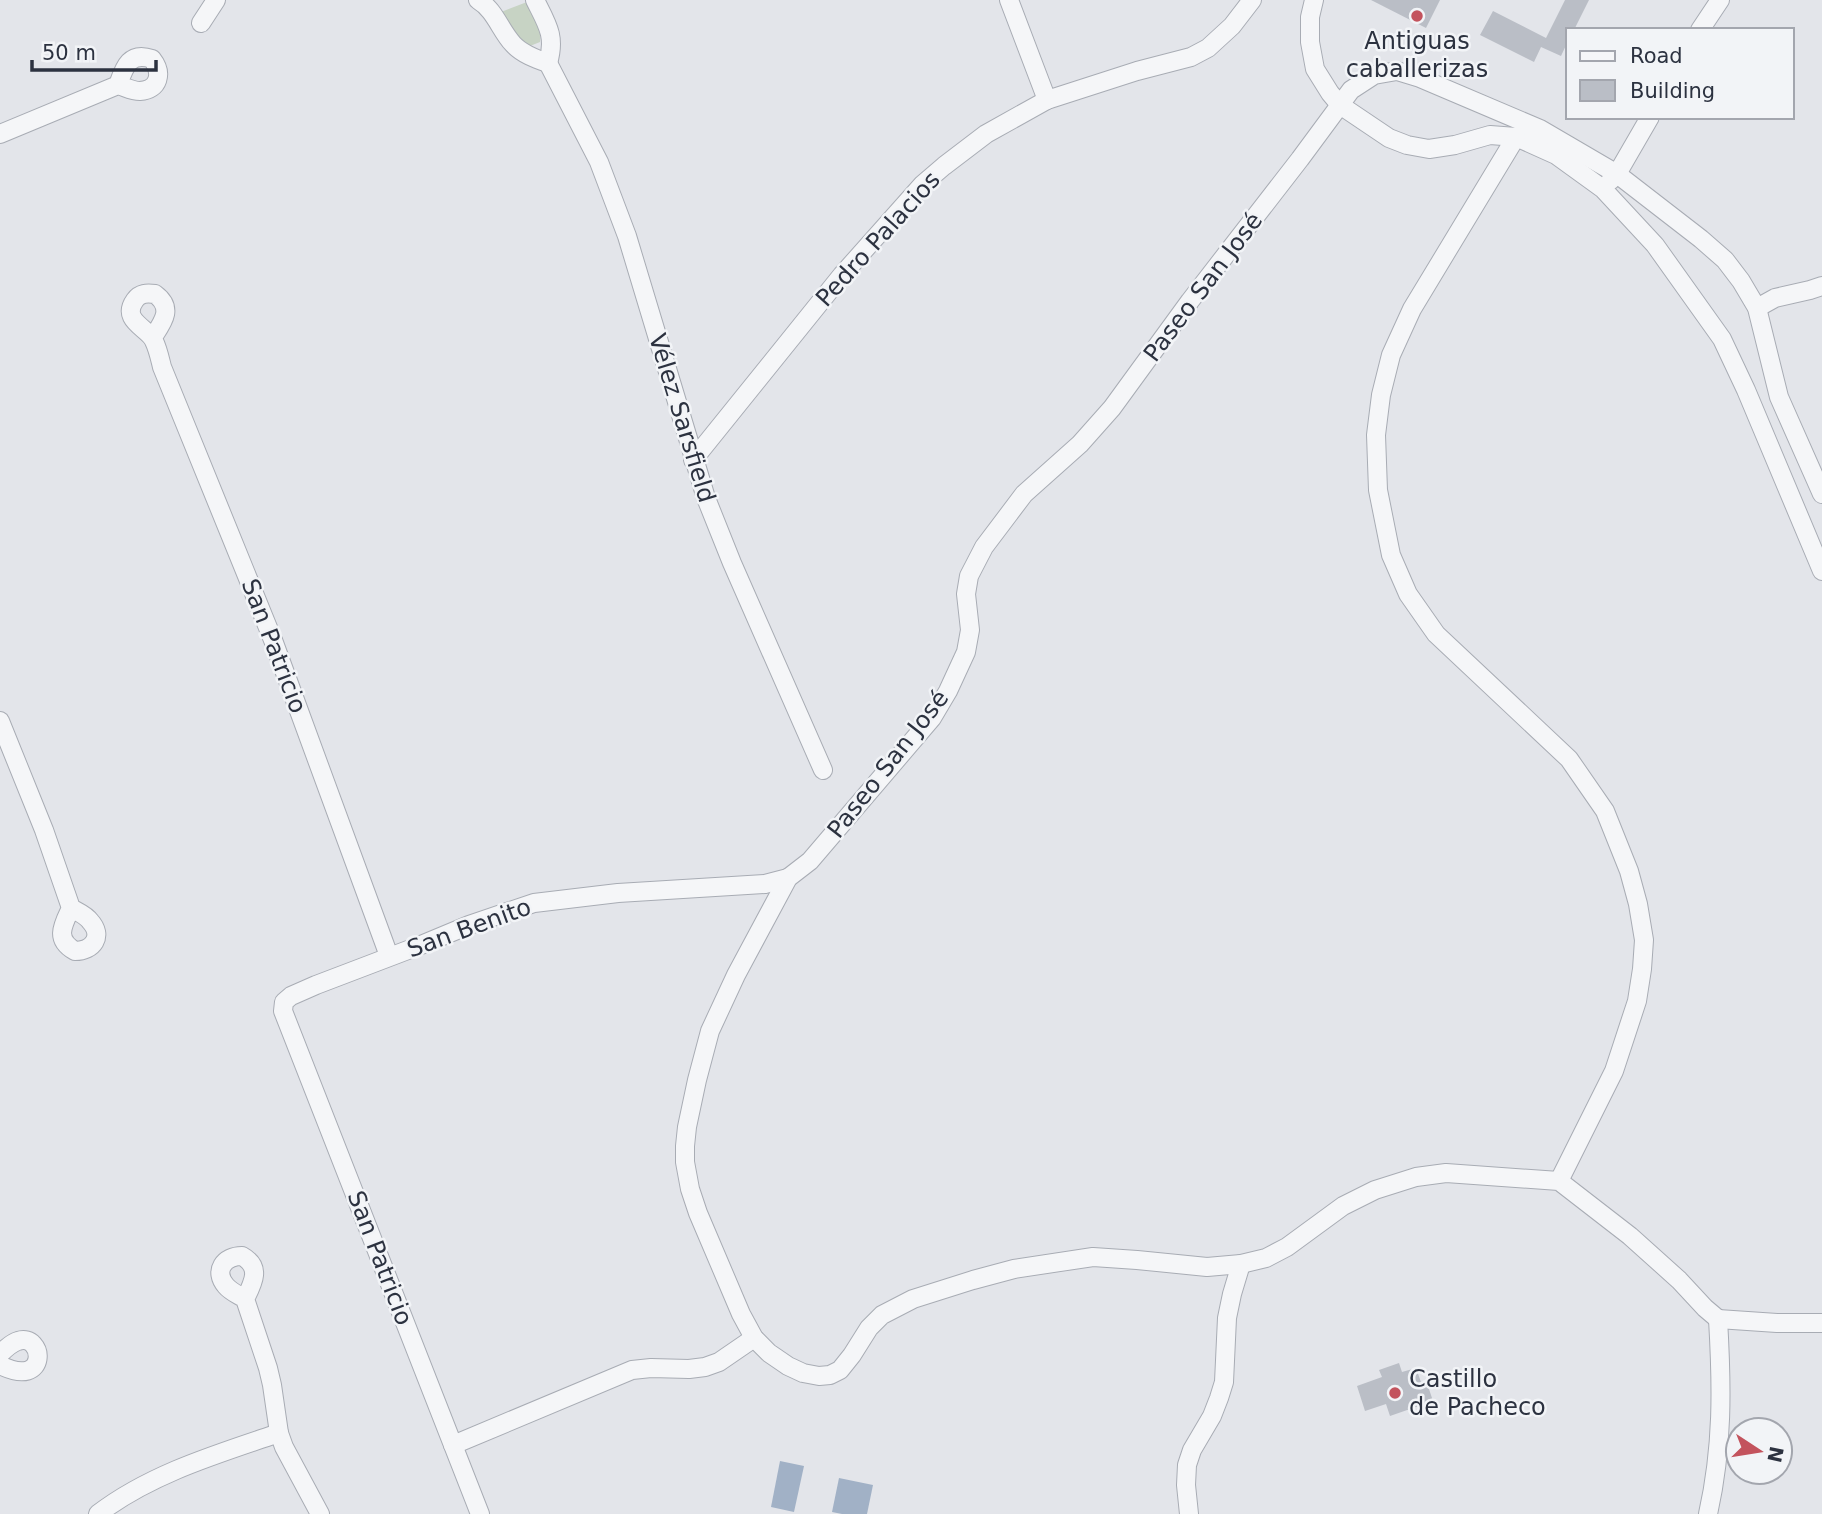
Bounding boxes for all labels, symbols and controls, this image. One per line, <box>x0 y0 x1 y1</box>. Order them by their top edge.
marker: Antiguas caballerizas <box>1409 8 1425 24</box>
place label: Antiguas caballerizas <box>1346 27 1488 83</box>
scale bar <box>32 28 156 72</box>
legend <box>1566 28 1794 119</box>
text: 50 m <box>42 41 96 65</box>
text: Road <box>1630 44 1683 68</box>
text: Building <box>1630 79 1715 103</box>
street label: Pedro Palacios <box>810 166 946 312</box>
street label: Paseo San José <box>1138 207 1268 367</box>
street label: Vélez Sarsfield <box>643 330 721 506</box>
street label: San Patricio <box>236 575 312 717</box>
street label: Paseo San José <box>822 685 954 843</box>
street label: San Benito <box>403 893 535 963</box>
street label: San Patricio <box>342 1187 418 1329</box>
place label: Castillo de Pacheco <box>1409 1365 1546 1421</box>
marker: Castillo de Pacheco <box>1387 1385 1403 1401</box>
north arrow <box>1724 1416 1794 1486</box>
text: N <box>1763 1444 1788 1465</box>

